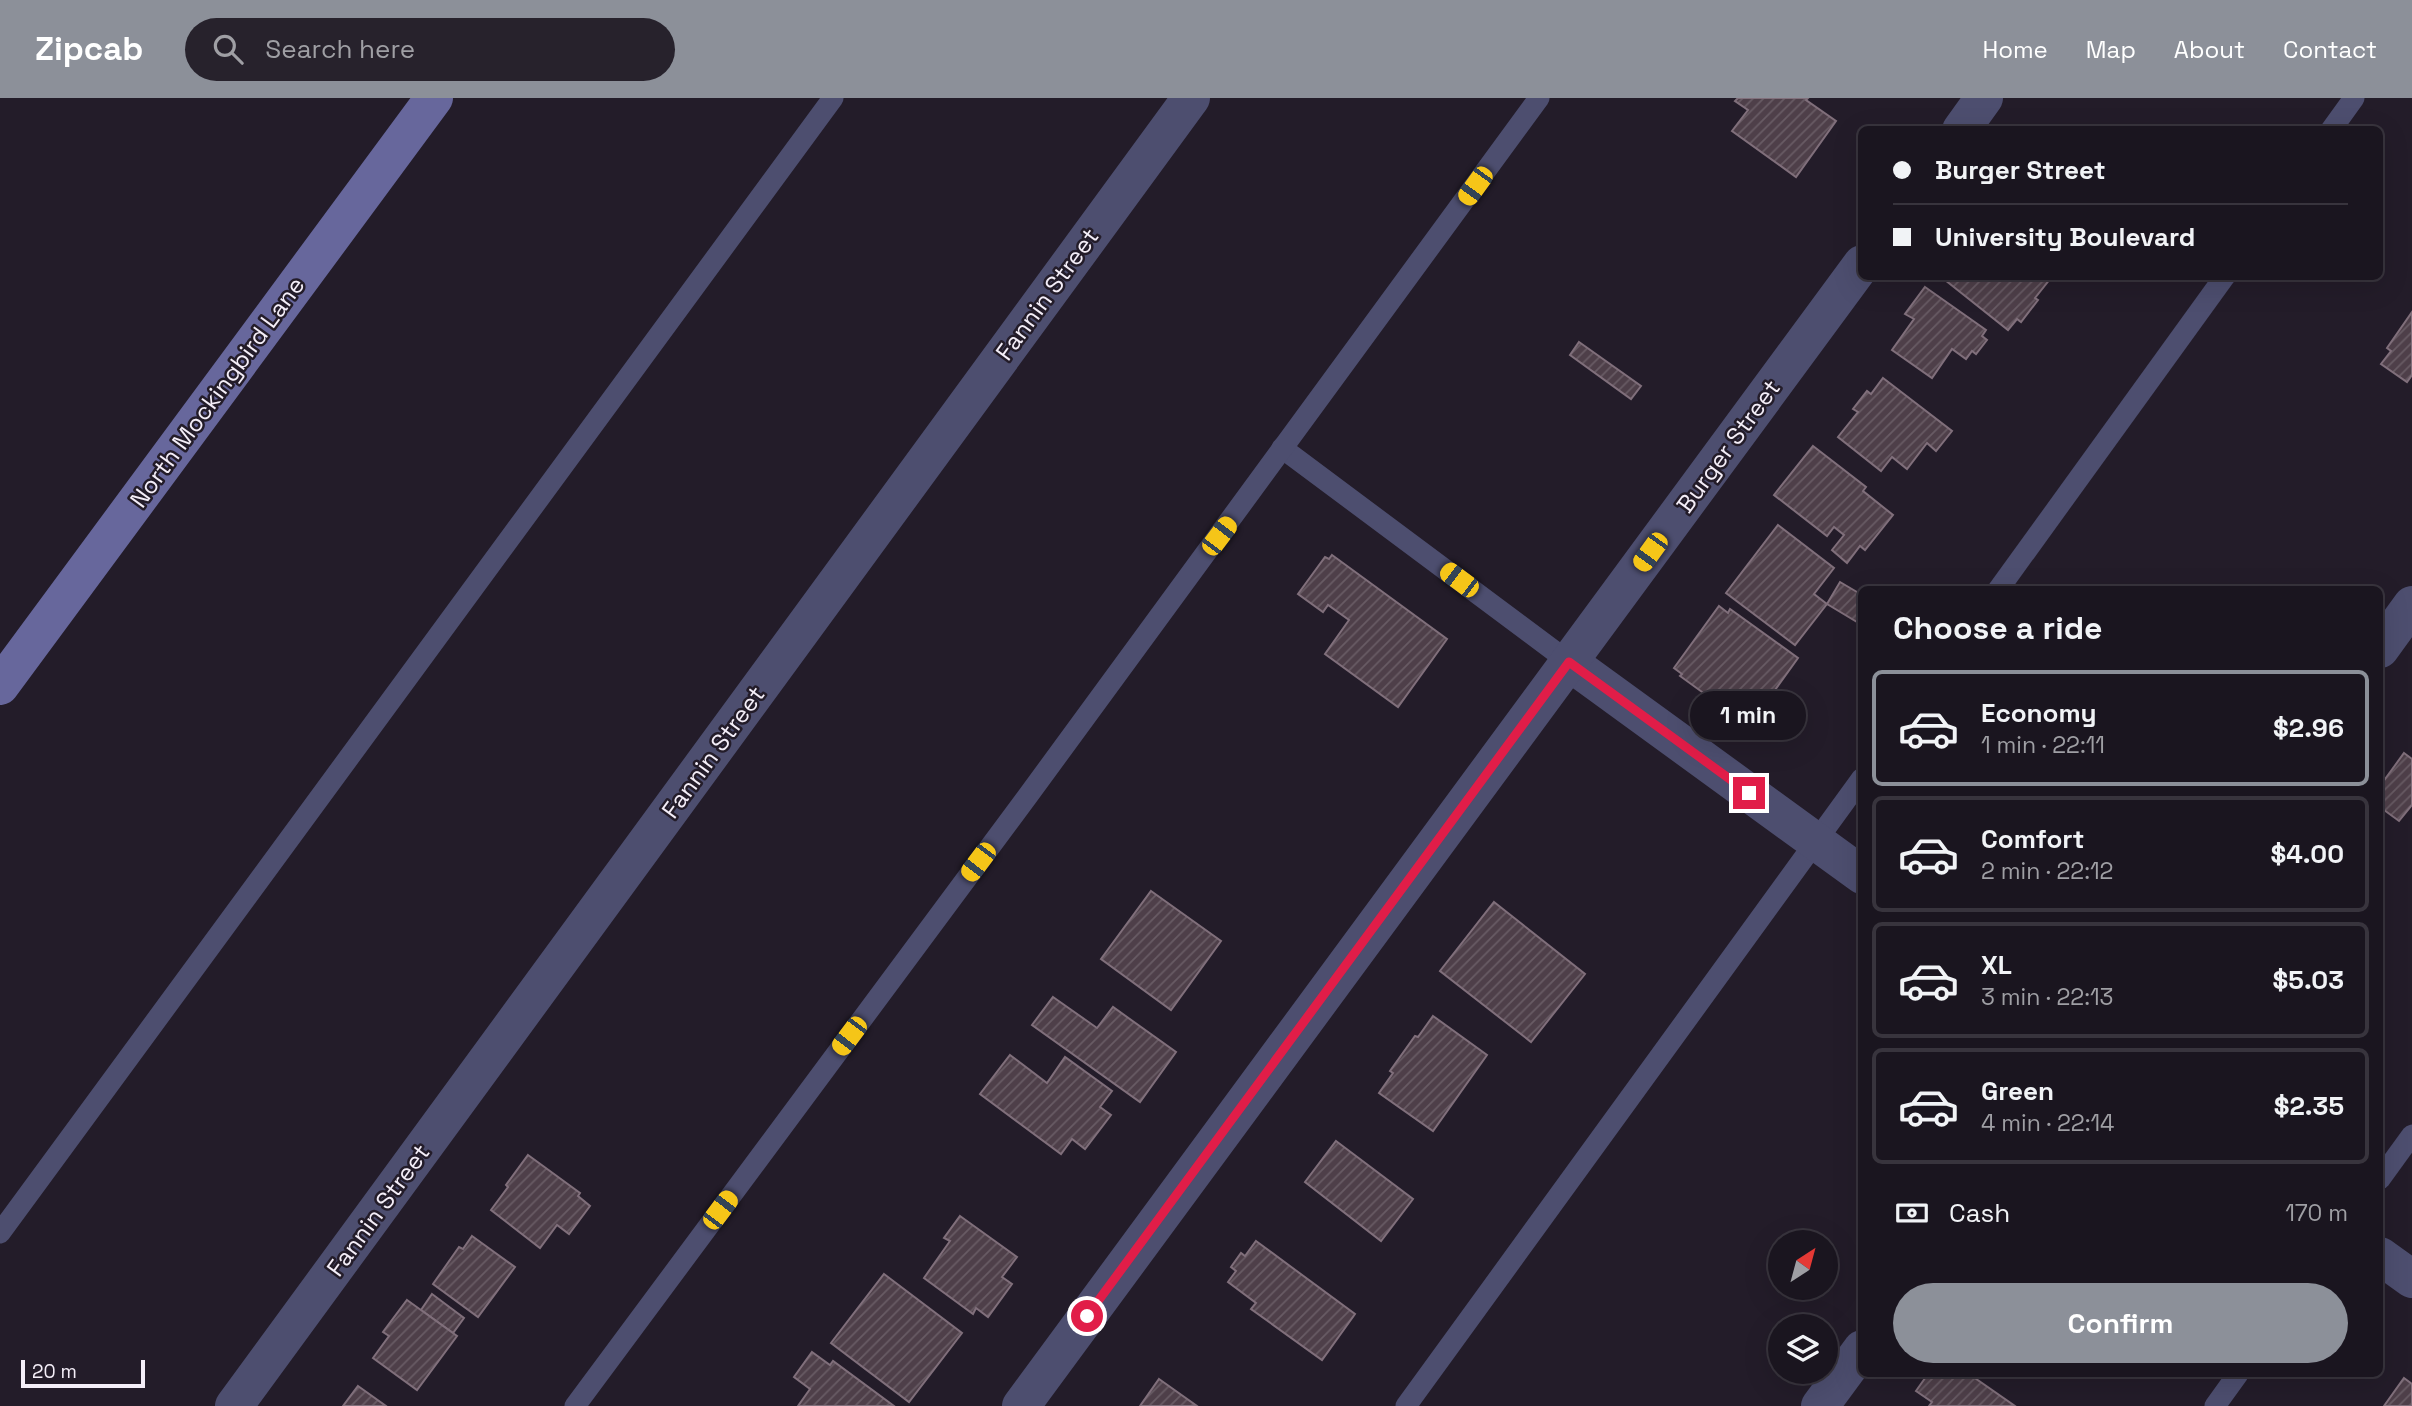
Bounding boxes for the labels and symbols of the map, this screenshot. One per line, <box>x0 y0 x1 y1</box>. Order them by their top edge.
car <box>1455 163 1496 209</box>
street label: Fannin Street <box>989 222 1105 366</box>
street label: North Mockingbird Lane <box>123 270 311 514</box>
street label: Burger Street <box>1669 373 1787 519</box>
car <box>1198 513 1241 559</box>
car <box>1630 529 1671 575</box>
car <box>1436 559 1483 601</box>
street label: Fannin Street <box>655 680 771 824</box>
callout: 1 min <box>1691 692 1807 740</box>
route end <box>1733 777 1765 809</box>
car <box>957 839 1000 885</box>
car <box>828 1013 871 1059</box>
street label: Fannin Street <box>320 1138 436 1282</box>
car <box>699 1187 742 1233</box>
north arrow <box>1768 1230 1838 1300</box>
route start <box>1071 1300 1103 1332</box>
scale bar <box>21 1357 145 1389</box>

